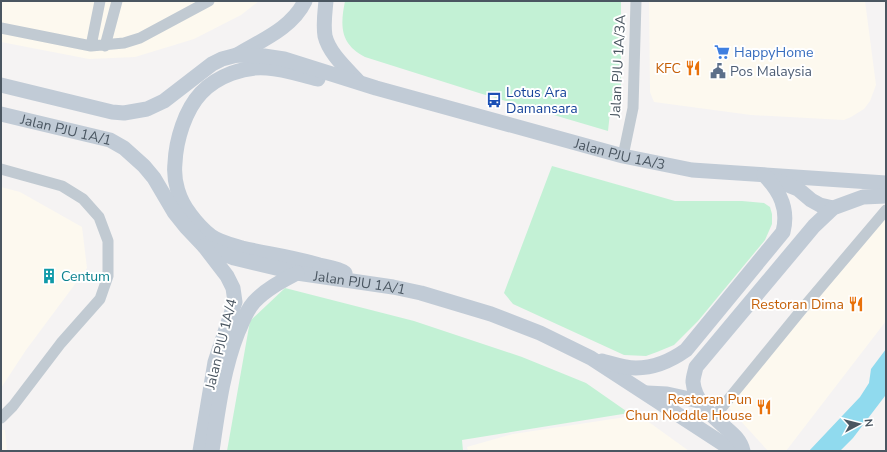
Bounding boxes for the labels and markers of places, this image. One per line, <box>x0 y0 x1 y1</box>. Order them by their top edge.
supermarket icon: HappyHome <box>713 43 731 61</box>
place label: HappyHome <box>734 43 813 62</box>
place label: KFC <box>655 59 681 78</box>
restaurant icon: KFC <box>684 59 702 77</box>
public building icon: Pos Malaysia <box>709 62 727 80</box>
place label: Pos Malaysia <box>730 62 812 81</box>
place label: Lotus Ara Damansara <box>506 83 578 118</box>
bus stop icon: Lotus Ara Damansara <box>485 91 503 109</box>
building icon: Centum <box>40 267 58 285</box>
place label: Centum <box>61 267 110 286</box>
place label: Restoran Dima <box>751 295 844 314</box>
restaurant icon: Restoran Dima <box>847 295 865 313</box>
place label: Restoran Pun Chun Noddle House <box>625 390 752 425</box>
restaurant icon: Restoran Pun Chun Noddle House <box>755 398 773 416</box>

